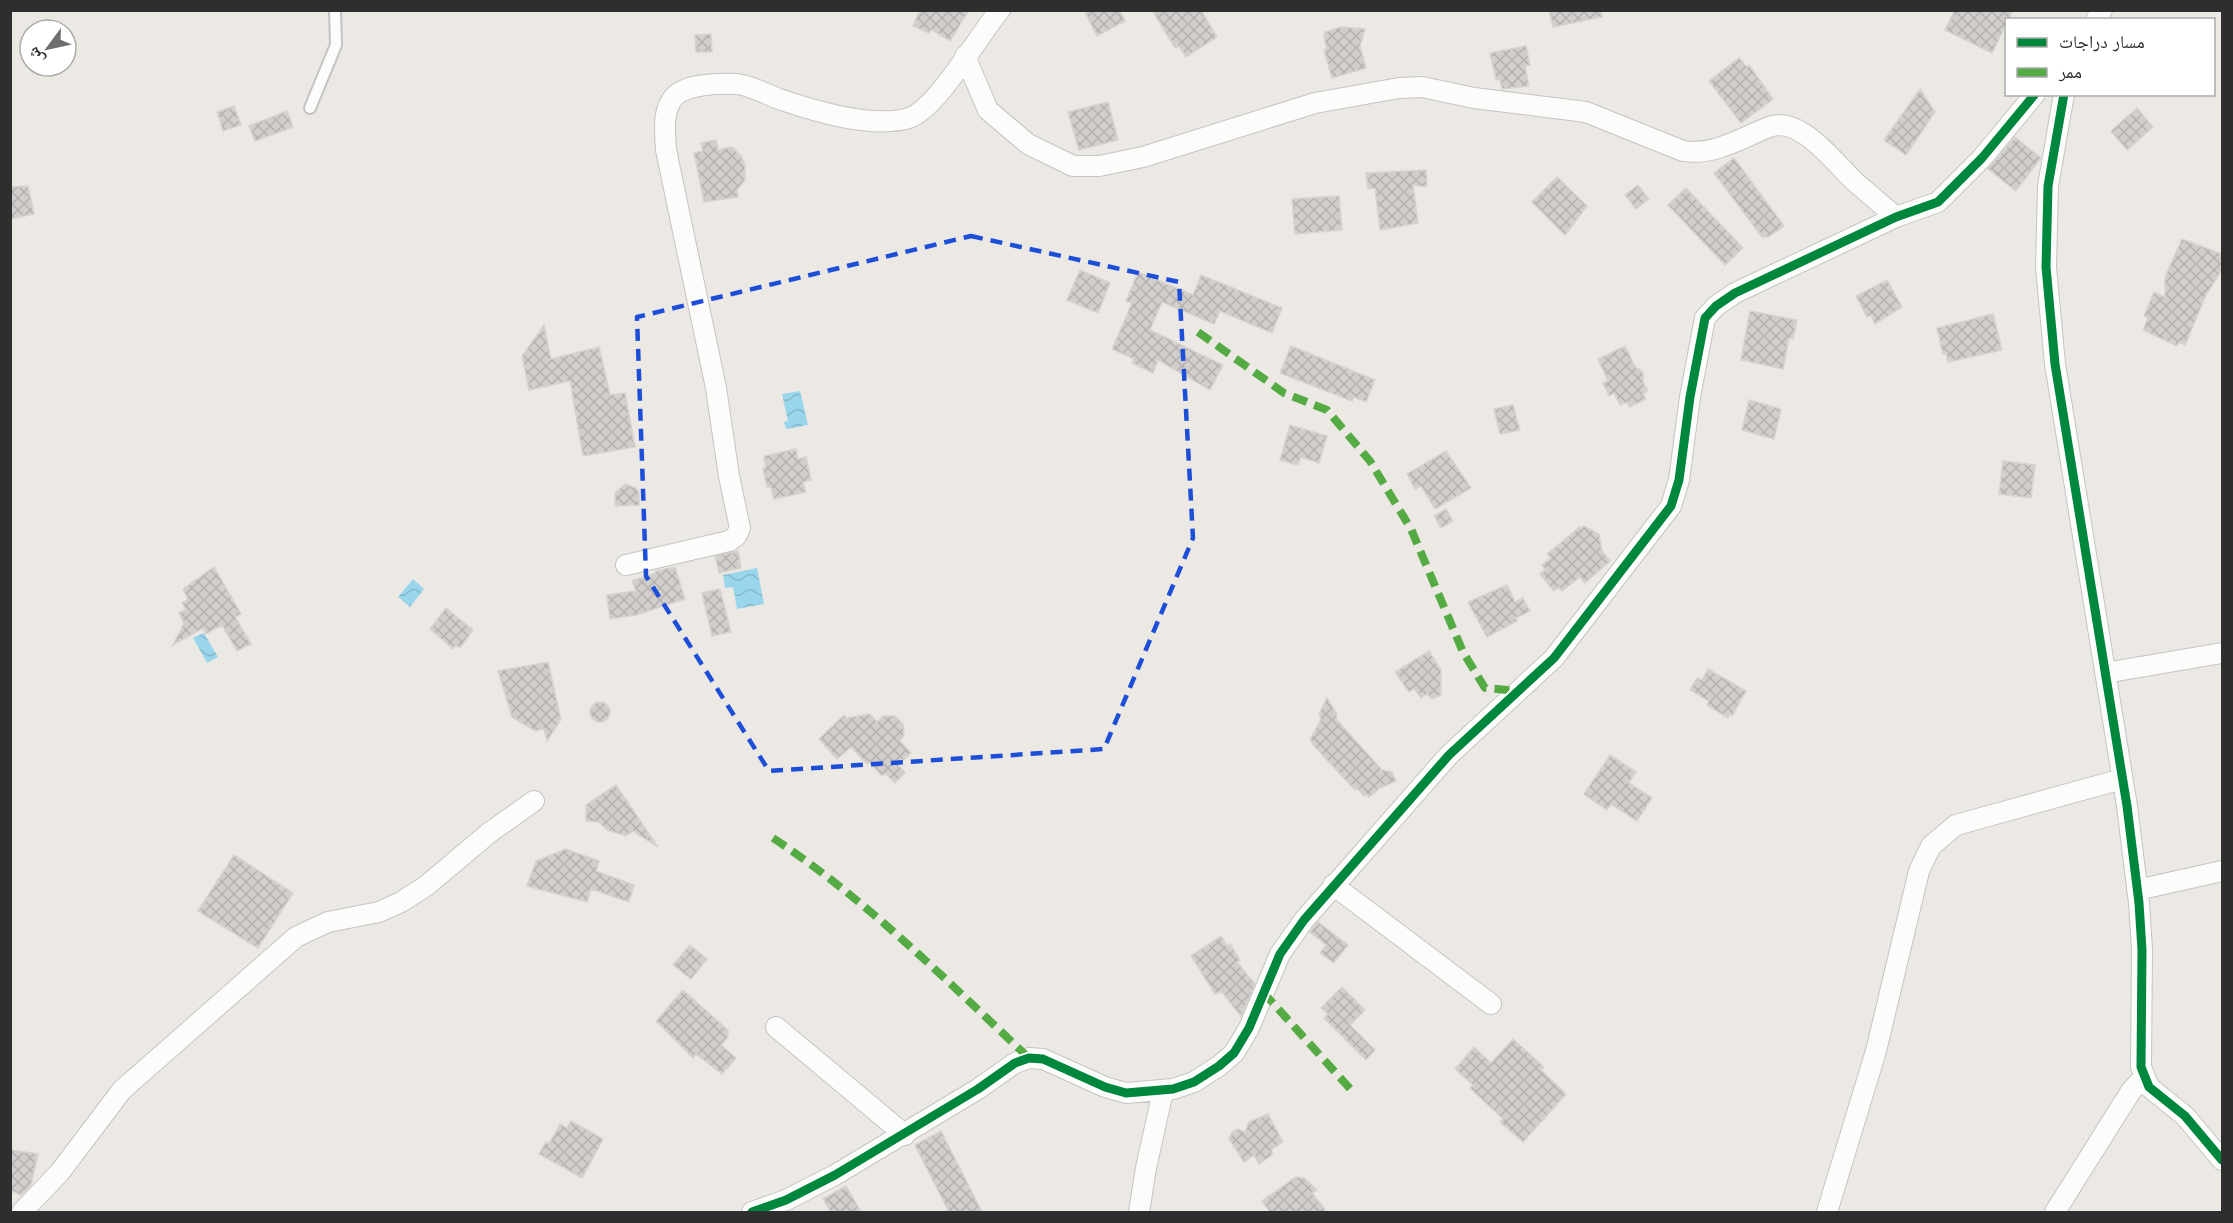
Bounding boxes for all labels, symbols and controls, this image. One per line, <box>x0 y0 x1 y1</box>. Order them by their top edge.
north arrow <box>18 18 78 78</box>
legend <box>2005 18 2215 96</box>
text: مسار دراجات <box>2059 29 2145 55</box>
text: ش <box>22 42 50 69</box>
text: ممر <box>2058 59 2082 85</box>

